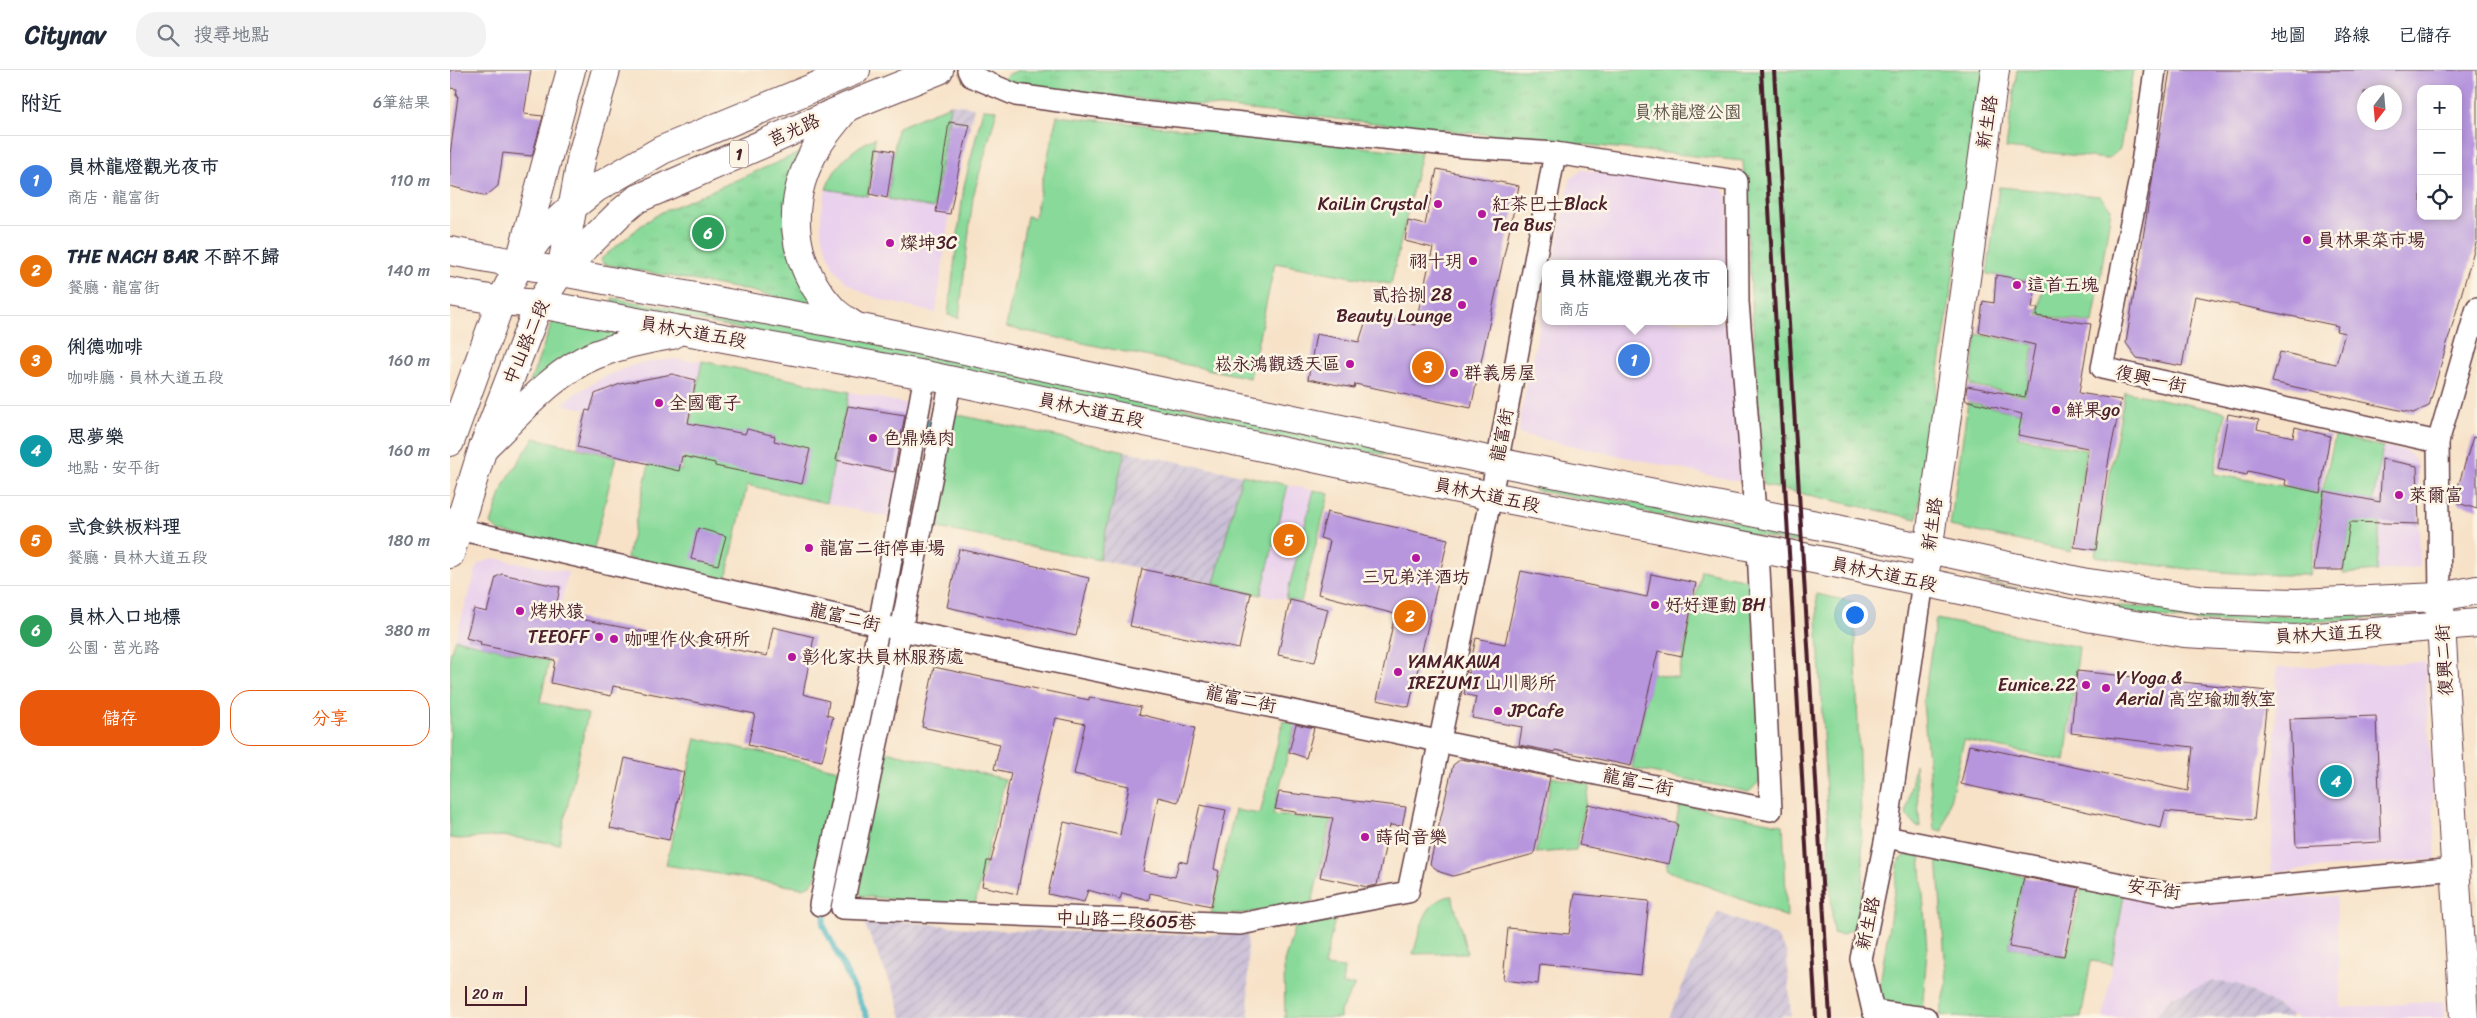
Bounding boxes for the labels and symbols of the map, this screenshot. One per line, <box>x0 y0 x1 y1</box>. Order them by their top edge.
north arrow <box>2357 85 2402 130</box>
street label: 新生路 <box>1967 93 2007 151</box>
park label: 員林龍燈公園 <box>1634 96 1742 128</box>
street label: 莒光路 <box>763 104 825 156</box>
road number: 1 <box>730 140 748 168</box>
place label: KaiLin Crystal <box>1318 188 1429 220</box>
place label: 紅茶巴士Black Tea Bus <box>1492 188 1608 241</box>
marker: KaiLin Crystal <box>1432 198 1444 210</box>
marker: 紅茶巴士Black Tea Bus <box>1476 208 1488 220</box>
pin: 6 <box>692 214 724 252</box>
place label: 員林果菜市場 <box>2317 224 2425 256</box>
place label: 燦坤3C <box>900 227 958 259</box>
marker: 員林果菜市場 <box>2301 234 2313 246</box>
marker: 燦坤3C <box>884 237 896 249</box>
place label: 祤十玥 <box>1409 245 1463 277</box>
marker: 祤十玥 <box>1467 255 1479 267</box>
place label: 這首五塊 <box>2027 269 2099 301</box>
place label: 貳拾捌 28 Beauty Lounge <box>1336 279 1452 332</box>
marker: 這首五塊 <box>2011 279 2023 291</box>
street label: 中山路二段 <box>494 294 558 390</box>
marker: 貳拾捌 28 Beauty Lounge <box>1456 299 1468 311</box>
street label: 員林大道五段 <box>637 307 749 357</box>
pin: 1 <box>1618 341 1650 379</box>
place label: 崧永鴻觀透天區 <box>1214 348 1340 380</box>
pin: 3 <box>1412 348 1444 386</box>
street label: 復興一街 <box>2112 356 2190 402</box>
place label: 群義房屋 <box>1464 357 1536 389</box>
marker: 崧永鴻觀透天區 <box>1344 358 1356 370</box>
marker: 群義房屋 <box>1448 367 1460 379</box>
street label: 員林大道五段 <box>1035 383 1147 437</box>
place label: 全國電子 <box>669 387 741 419</box>
place label: 鮮果go <box>2066 394 2120 426</box>
marker: 全國電子 <box>653 397 665 409</box>
marker: 鮮果go <box>2050 404 2062 416</box>
street label: 龍富街 <box>1481 405 1523 465</box>
place label: 色鼎燒肉 <box>883 422 955 454</box>
marker: 色鼎燒肉 <box>867 432 879 444</box>
street label: 員林大道五段 <box>1431 468 1543 522</box>
place label: 萊爾富 <box>2409 479 2463 511</box>
marker: 萊爾富 <box>2393 489 2405 501</box>
street label: 新生路 <box>1912 495 1952 553</box>
pin: 5 <box>1273 521 1305 559</box>
place label: 龍富二街停車場 <box>819 532 945 564</box>
marker: 龍富二街停車場 <box>803 542 815 554</box>
street label: 員林大道五段 <box>1828 547 1940 601</box>
marker: 三兄弟洋酒坊 <box>1410 552 1422 564</box>
place label: 三兄弟洋酒坊 <box>1362 561 1470 593</box>
place label: 好好運動 BH <box>1665 589 1766 621</box>
street label: 龍富二街 <box>806 593 884 641</box>
place label: 烤狀猿 <box>530 595 584 627</box>
pin: 2 <box>1394 597 1426 635</box>
marker: 好好運動 BH <box>1649 599 1661 611</box>
your location <box>1842 602 1868 628</box>
marker: 烤狀猿 <box>514 605 526 617</box>
street label: 員林大道五段 <box>2273 615 2383 653</box>
place label: TEEOFF <box>528 621 590 653</box>
place label: 咖哩作伙食研所 <box>624 623 750 655</box>
street label: 復興二街 <box>2426 623 2462 697</box>
marker: TEEOFF <box>593 631 605 643</box>
marker: 咖哩作伙食研所 <box>608 633 620 645</box>
place label: 彰化家扶員林服務處 <box>802 641 964 673</box>
place label: YAMAKAWA IREZUMI 山川彫所 <box>1407 646 1556 699</box>
marker: 彰化家扶員林服務處 <box>786 651 798 663</box>
place label: Y Yoga & Aerial 高空瑜珈教室 <box>2115 662 2276 715</box>
marker: YAMAKAWA IREZUMI 山川彫所 <box>1392 666 1404 678</box>
place label: Eunice.22 <box>1998 669 2076 701</box>
street label: 龍富二街 <box>1202 676 1280 722</box>
marker: Eunice.22 <box>2080 679 2092 691</box>
marker: Y Yoga & Aerial 高空瑜珈教室 <box>2100 682 2112 694</box>
place label: JPCafe <box>1507 695 1564 727</box>
marker: JPCafe <box>1492 705 1504 717</box>
street label: 龍富二街 <box>1599 759 1677 805</box>
pin: 4 <box>2320 762 2352 800</box>
place label: 蒔尚音樂 <box>1375 821 1447 853</box>
marker: 蒔尚音樂 <box>1359 831 1371 843</box>
street label: 安平街 <box>2125 869 2183 909</box>
street label: 新生路 <box>1847 893 1889 953</box>
street label: 中山路二段605巷 <box>1055 902 1197 938</box>
scale bar <box>465 983 528 1006</box>

